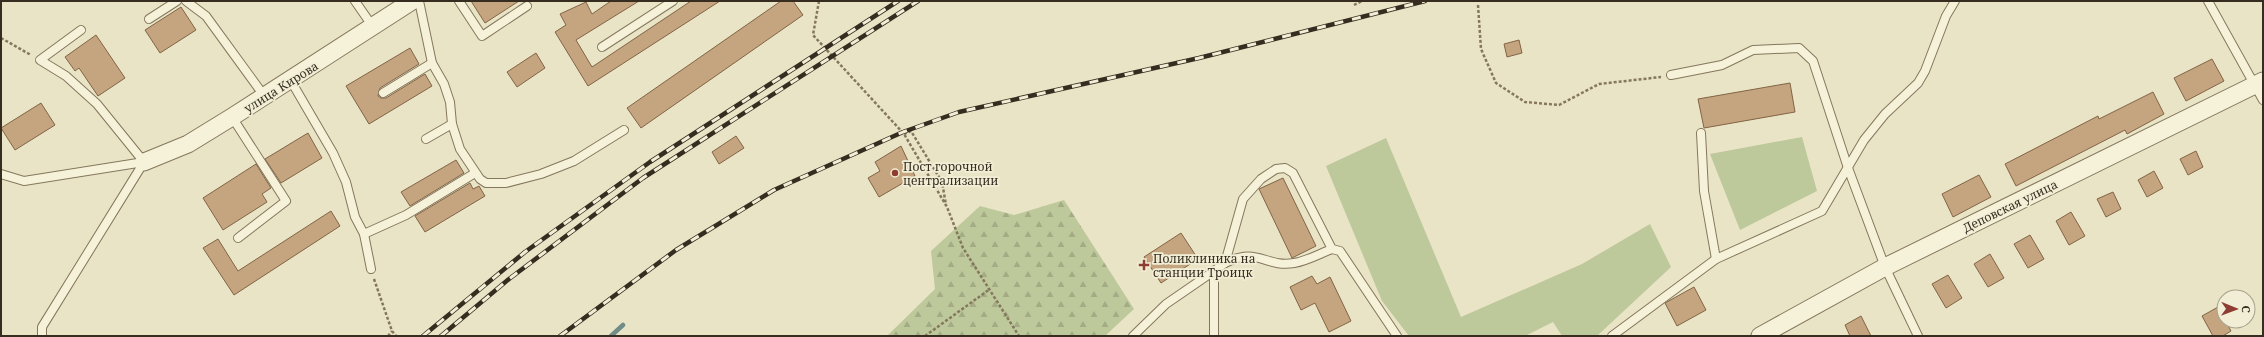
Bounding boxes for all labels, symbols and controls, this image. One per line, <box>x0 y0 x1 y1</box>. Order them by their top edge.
street label: улица Кирова <box>241 57 322 117</box>
place label: Пост горочной централизации <box>903 158 998 189</box>
marker: Пост горочной централизации <box>890 168 900 178</box>
street label: Деповская улица <box>1960 176 2060 236</box>
place label: Поликлиника на станции Троицк <box>1153 250 1256 281</box>
marker: Поликлиника на станции Троицк <box>1138 259 1150 271</box>
north arrow <box>2216 289 2256 329</box>
text: С <box>2239 305 2254 313</box>

